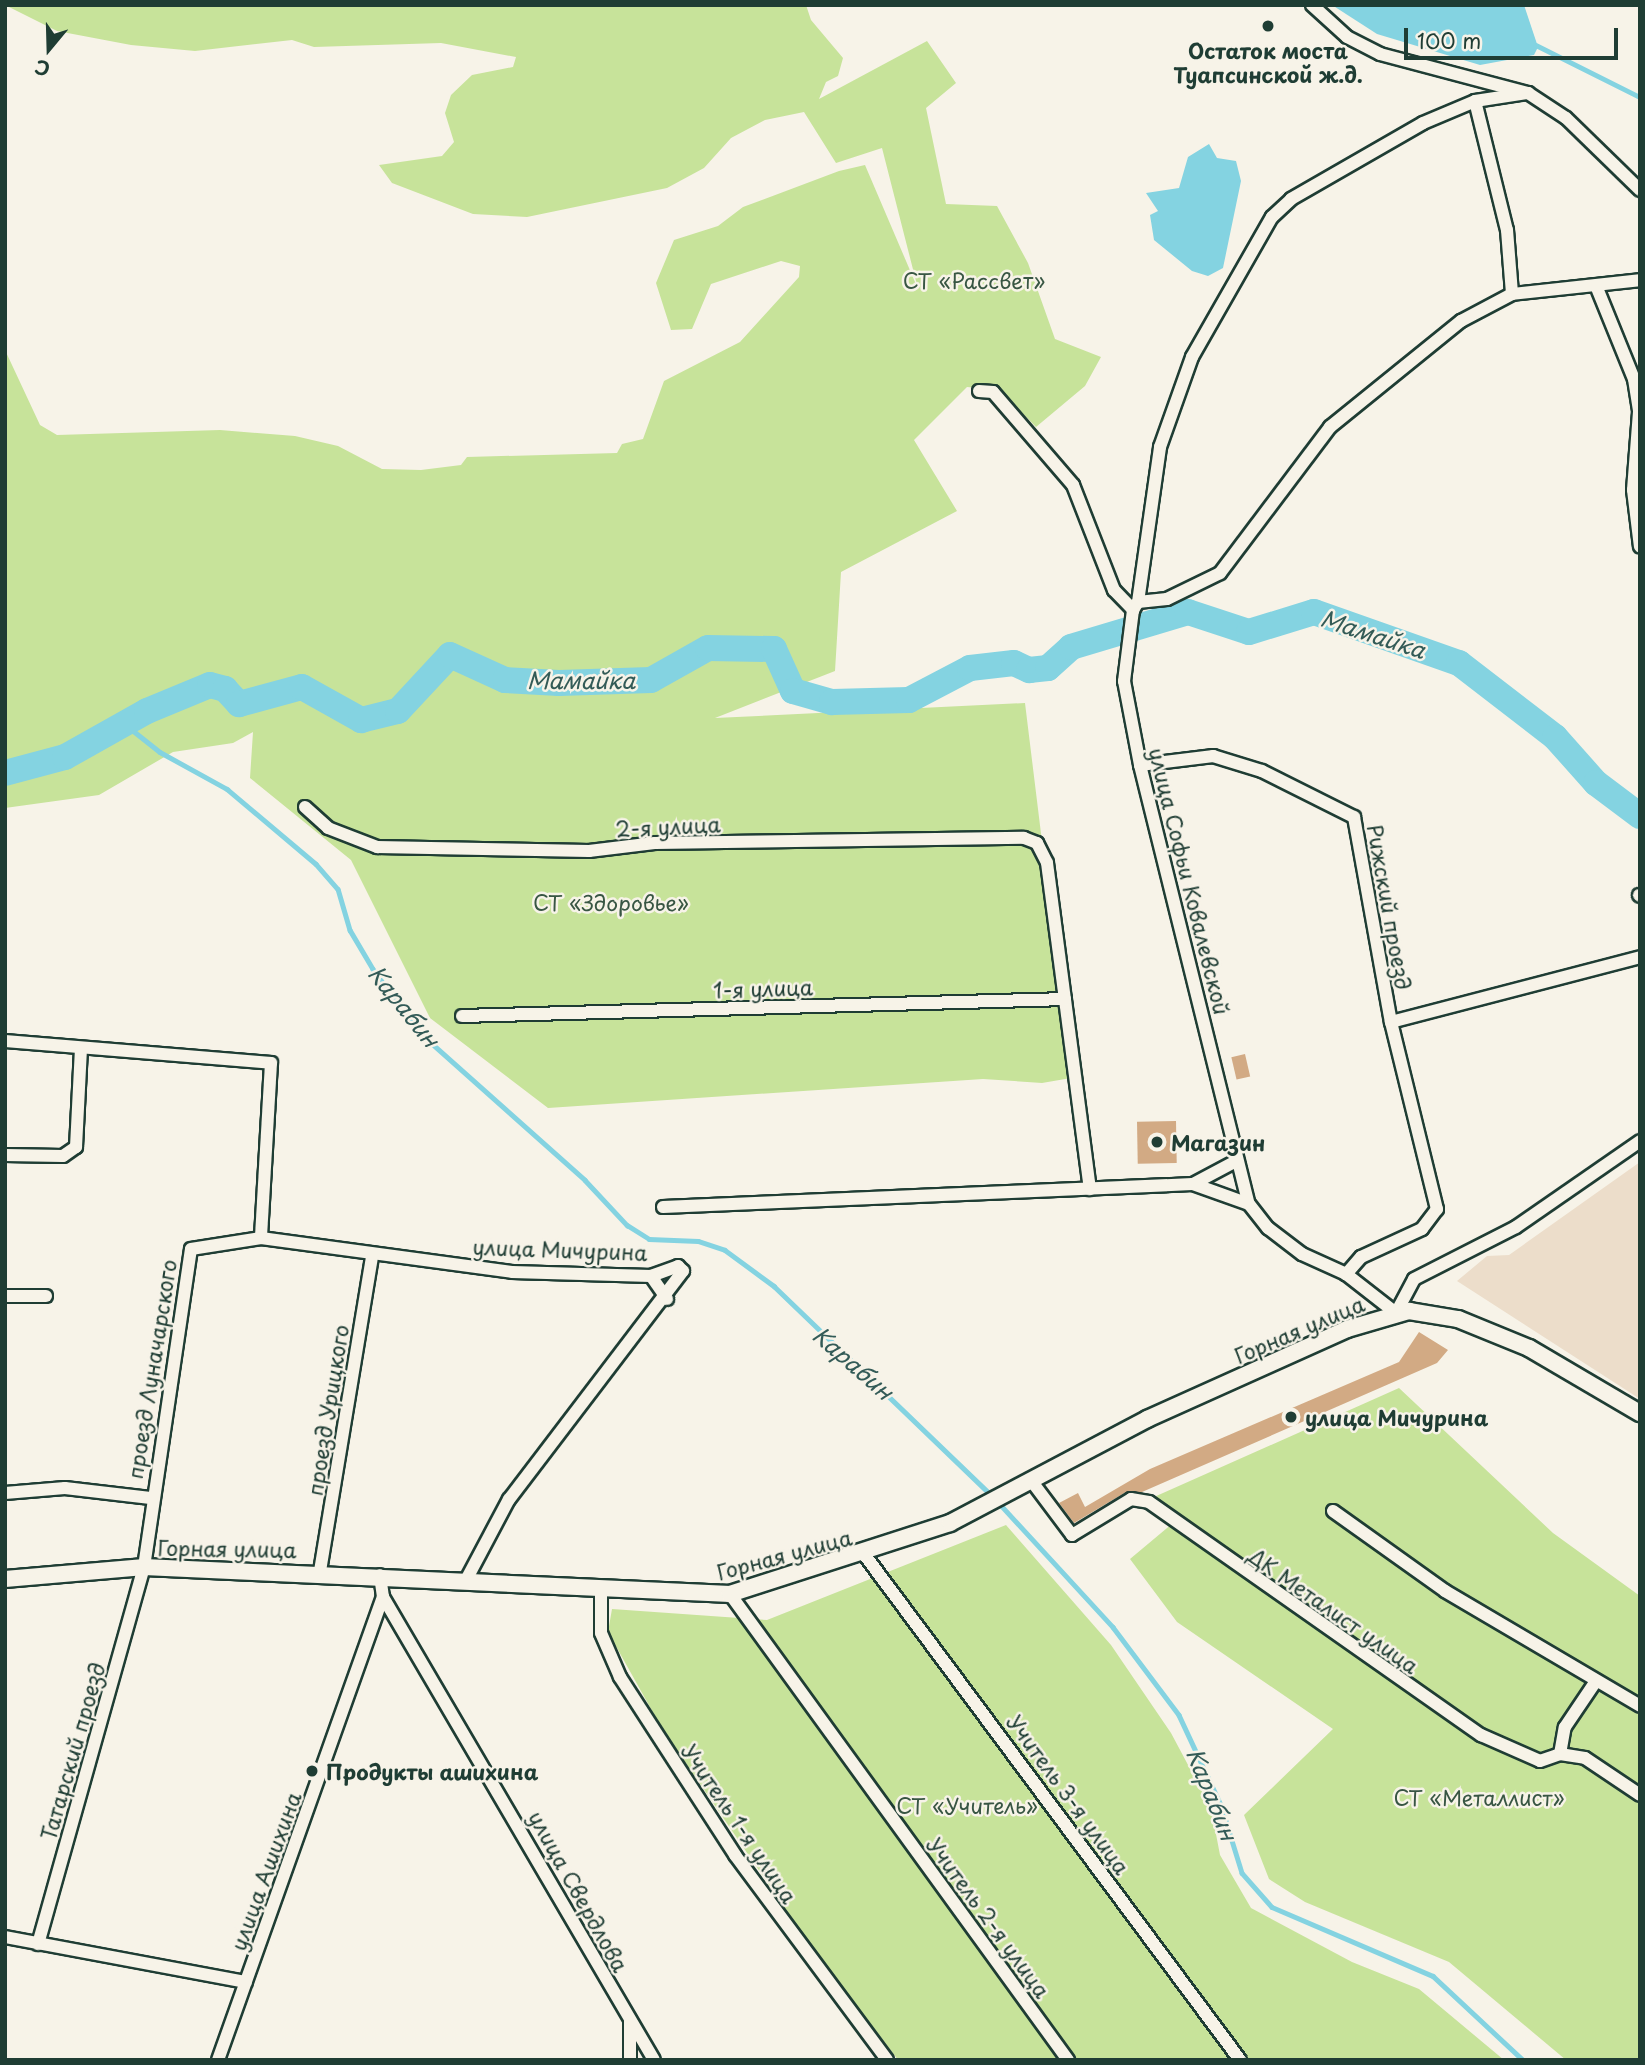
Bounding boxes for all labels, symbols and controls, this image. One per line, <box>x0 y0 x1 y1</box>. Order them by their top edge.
north arrow <box>14 14 84 84</box>
scale bar <box>1407 14 1620 58</box>
marker: Остаток моста Туапсинской ж.д. <box>1260 18 1276 34</box>
text: 100 m <box>1417 24 1481 56</box>
place label: Остаток моста Туапсинской ж.д. <box>1173 37 1363 87</box>
text: С <box>31 53 53 84</box>
park label: СТ «Рассвет» <box>903 267 1045 293</box>
water label: Мамайка <box>1317 604 1429 664</box>
water label: Мамайка <box>527 666 635 694</box>
street label: улица Софьи Ковалевской <box>1144 744 1236 1018</box>
street label: 2-я улица <box>614 811 722 841</box>
street label: Рижский проезд <box>1363 822 1417 992</box>
park label: СТ «Здоровье» <box>533 889 689 915</box>
water label: Карабин <box>363 960 445 1052</box>
street label: 1-я улица <box>712 974 814 1002</box>
place label: Магазин <box>1171 1129 1265 1155</box>
marker: Магазин <box>1149 1134 1165 1150</box>
street label: улица Мичурина <box>472 1233 648 1265</box>
street label: проезд Луначарского <box>121 1257 181 1481</box>
street label: Горная улица <box>1230 1290 1368 1368</box>
water label: Карабин <box>807 1321 899 1405</box>
street label: проезд Урицкого <box>301 1323 353 1497</box>
place label: улица Мичурина <box>1305 1404 1489 1430</box>
marker: улица Мичурина <box>1283 1409 1299 1425</box>
street label: Горная улица <box>713 1524 855 1584</box>
street label: Горная улица <box>157 1534 297 1562</box>
street label: ДК Металист улица <box>1243 1541 1425 1679</box>
street label: Татарский проезд <box>35 1659 109 1843</box>
street label: Учитель 3-я улица <box>1002 1708 1136 1880</box>
street label: Учитель 1-я улица <box>677 1738 803 1908</box>
water label: Карабин <box>1181 1744 1243 1844</box>
place label: Продукты ашихина <box>326 1758 540 1784</box>
marker: Продукты ашихина <box>304 1763 320 1779</box>
park label: СТ «Металлист» <box>1393 1784 1565 1810</box>
street label: улица Ашихина <box>224 1788 306 1954</box>
park label: СТ «Учитель» <box>896 1792 1038 1818</box>
street label: улица Свердлова <box>524 1806 634 1976</box>
street label: Учитель 2-я улица <box>922 1831 1056 2003</box>

